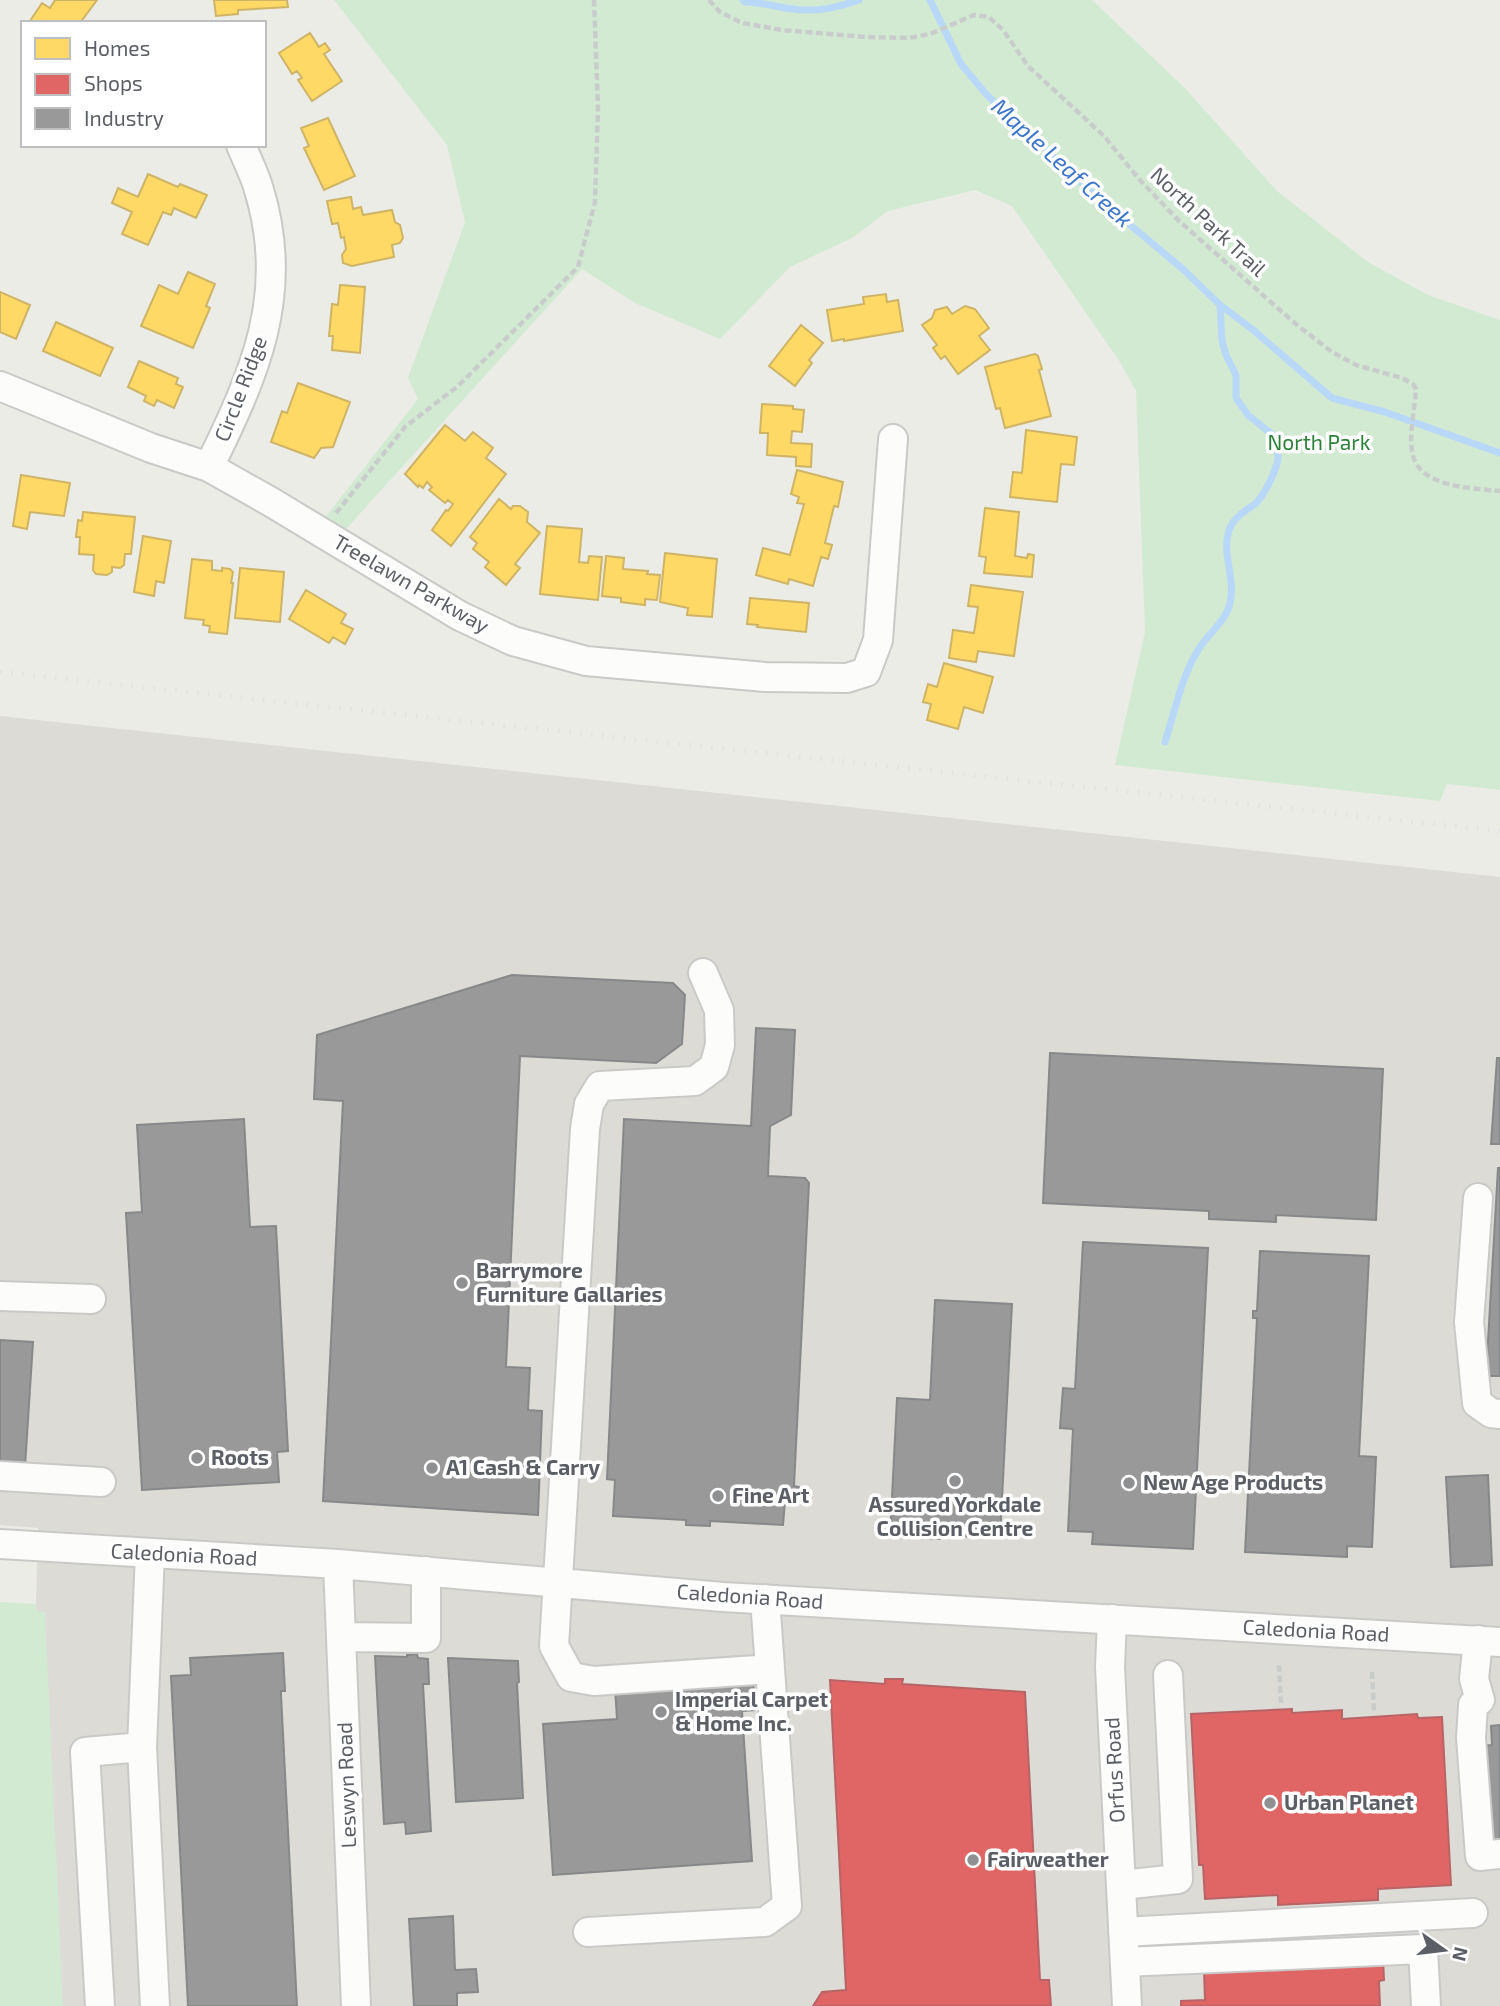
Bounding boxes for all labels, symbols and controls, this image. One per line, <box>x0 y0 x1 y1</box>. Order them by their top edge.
legend <box>21 21 266 147</box>
text: Homes <box>84 35 150 60</box>
text: Shops <box>84 70 143 95</box>
water label: Maple Leaf Creek <box>986 92 1139 233</box>
text: Industry <box>84 105 164 130</box>
street label: North Park Trail <box>1146 161 1272 281</box>
street label: Circle Ridge <box>208 332 271 445</box>
park label: North Park <box>1268 429 1371 454</box>
street label: Treelawn Parkway <box>329 528 494 637</box>
place label: Barrymore Furniture Gallaries <box>476 1257 663 1306</box>
marker: Barrymore Furniture Gallaries <box>454 1275 470 1291</box>
place label: Roots <box>211 1444 269 1469</box>
marker: Roots <box>189 1450 205 1466</box>
place label: A1 Cash & Carry <box>446 1454 600 1480</box>
marker: A1 Cash & Carry <box>424 1460 440 1476</box>
place label: New Age Products <box>1143 1469 1323 1494</box>
marker: Assured Yorkdale Collision Centre <box>947 1473 963 1489</box>
marker: New Age Products <box>1121 1475 1137 1491</box>
place label: Fine Art <box>732 1482 810 1507</box>
marker: Fine Art <box>710 1488 726 1504</box>
place label: Assured Yorkdale Collision Centre <box>869 1491 1042 1540</box>
street label: Caledonia Road <box>110 1537 258 1570</box>
street label: Caledonia Road <box>676 1578 824 1613</box>
street label: Caledonia Road <box>1242 1613 1390 1646</box>
place label: Imperial Carpet & Home Inc. <box>675 1686 829 1735</box>
marker: Imperial Carpet & Home Inc. <box>653 1704 669 1720</box>
street label: Orfus Road <box>1098 1716 1129 1824</box>
street label: Leswyn Road <box>331 1721 360 1849</box>
place label: Urban Planet <box>1284 1789 1414 1814</box>
marker: Urban Planet <box>1262 1795 1278 1811</box>
place label: Fairweather <box>987 1846 1109 1871</box>
marker: Fairweather <box>965 1852 981 1868</box>
north arrow <box>1409 1915 1479 1985</box>
text: N <box>1448 1945 1474 1964</box>

